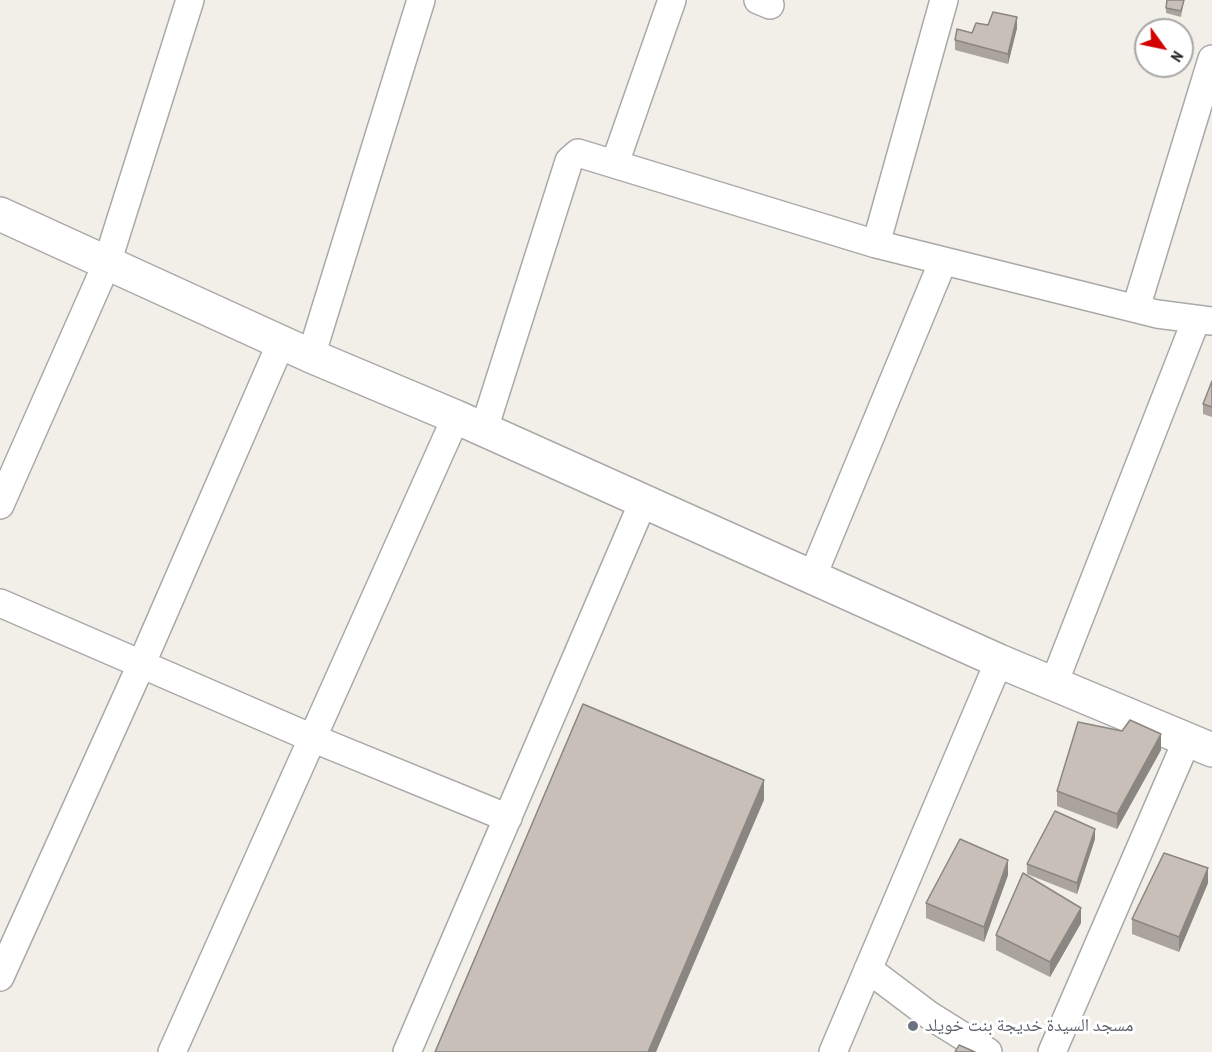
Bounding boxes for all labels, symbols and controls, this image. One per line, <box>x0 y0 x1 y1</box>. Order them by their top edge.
north arrow <box>1134 18 1194 78</box>
text: N <box>1167 48 1188 66</box>
place label: مسجد السيدة خديجة بنت خويلد <box>925 1015 1133 1037</box>
marker: مسجد السيدة خديجة بنت خويلد <box>906 1019 920 1033</box>

